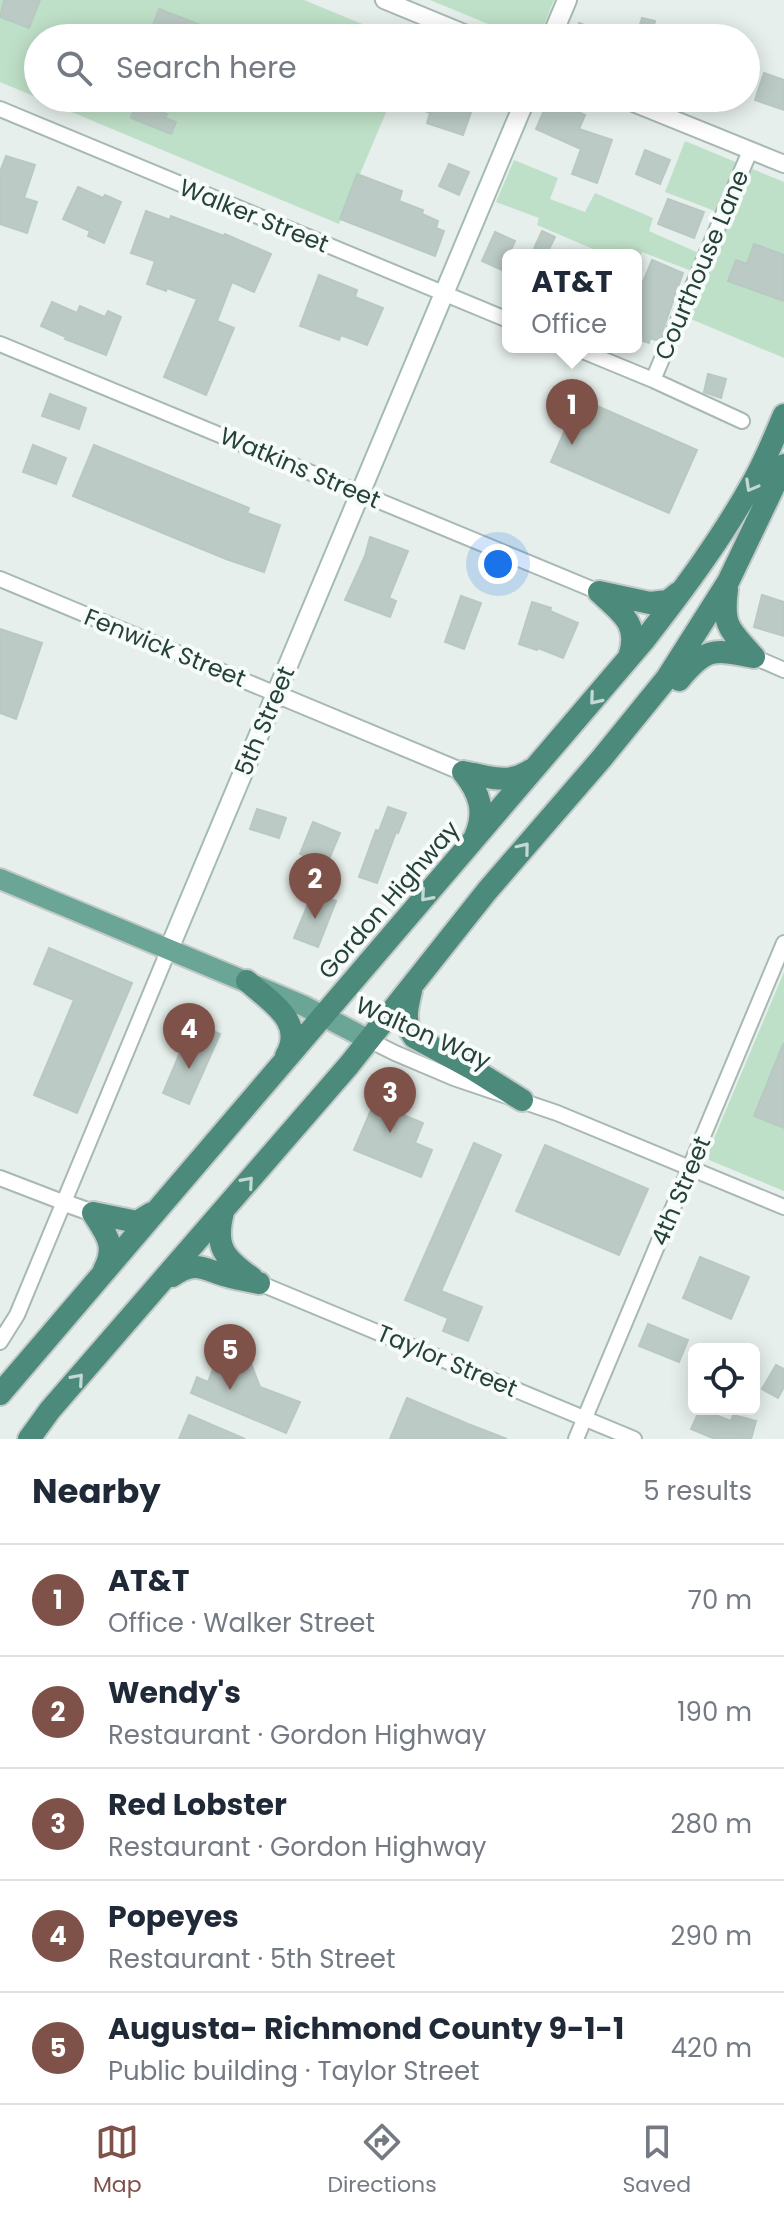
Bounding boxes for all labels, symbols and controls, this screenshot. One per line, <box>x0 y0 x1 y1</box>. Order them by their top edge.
search box <box>24 24 760 112</box>
icon: search <box>52 46 96 90</box>
text: Search here <box>116 46 297 89</box>
street label: Courthouse Lane <box>647 165 757 365</box>
street label: Walker Street <box>175 171 334 261</box>
popup <box>502 249 642 353</box>
text: AT&T <box>531 260 613 303</box>
text: Office <box>531 306 607 342</box>
pin: 1 <box>546 379 598 445</box>
street label: Watkins Street <box>215 419 385 516</box>
one-way arrow <box>745 478 760 492</box>
your location <box>478 544 518 584</box>
street label: Fenwick Street <box>79 600 251 695</box>
street label: 5th Street <box>227 661 302 781</box>
one-way arrow <box>590 689 605 704</box>
street label: Gordon Highway <box>311 813 467 986</box>
one-way arrow <box>514 843 529 857</box>
pin: 2 <box>289 853 341 919</box>
one-way arrow <box>421 887 436 902</box>
street label: Walton Way <box>350 988 496 1077</box>
pin: 4 <box>163 1003 215 1069</box>
pin: 3 <box>364 1067 416 1133</box>
street label: 4th Street <box>643 1131 718 1251</box>
one-way arrow <box>238 1177 253 1192</box>
street label: Taylor Street <box>372 1316 523 1405</box>
pin: 5 <box>204 1324 256 1390</box>
map controls <box>688 1343 760 1415</box>
button: locate <box>688 1343 760 1415</box>
one-way arrow <box>68 1373 82 1388</box>
text: Nearby <box>32 1467 161 1515</box>
text: 5 results <box>643 1473 752 1509</box>
text: AT&T <box>108 1559 190 1602</box>
text: 1 <box>53 1582 63 1618</box>
text: 70 m <box>688 1582 752 1618</box>
text: Office · Walker Street <box>108 1605 375 1641</box>
text: Wendy's <box>108 1671 241 1714</box>
text: 2 <box>51 1694 65 1730</box>
text: 190 m <box>677 1694 752 1730</box>
text: Restaurant · Gordon Highway <box>108 1717 486 1753</box>
text: Red Lobster <box>108 1783 287 1826</box>
text: 3 <box>50 1806 66 1842</box>
text: 280 m <box>671 1806 752 1842</box>
text: Restaurant · Gordon Highway <box>108 1829 486 1865</box>
text: Popeyes <box>108 1895 239 1938</box>
text: 4 <box>49 1918 67 1954</box>
text: 290 m <box>671 1918 752 1954</box>
text: Restaurant · 5th Street <box>108 1941 395 1977</box>
text: Augusta- Richmond County 9-1-1 <box>108 2007 624 2050</box>
text: 5 <box>50 2030 66 2066</box>
text: 420 m <box>671 2030 752 2066</box>
text: Public building · Taylor Street <box>108 2053 479 2089</box>
tab: Map <box>93 2120 142 2201</box>
tab: Directions <box>327 2120 437 2201</box>
tab: Saved <box>622 2120 691 2201</box>

